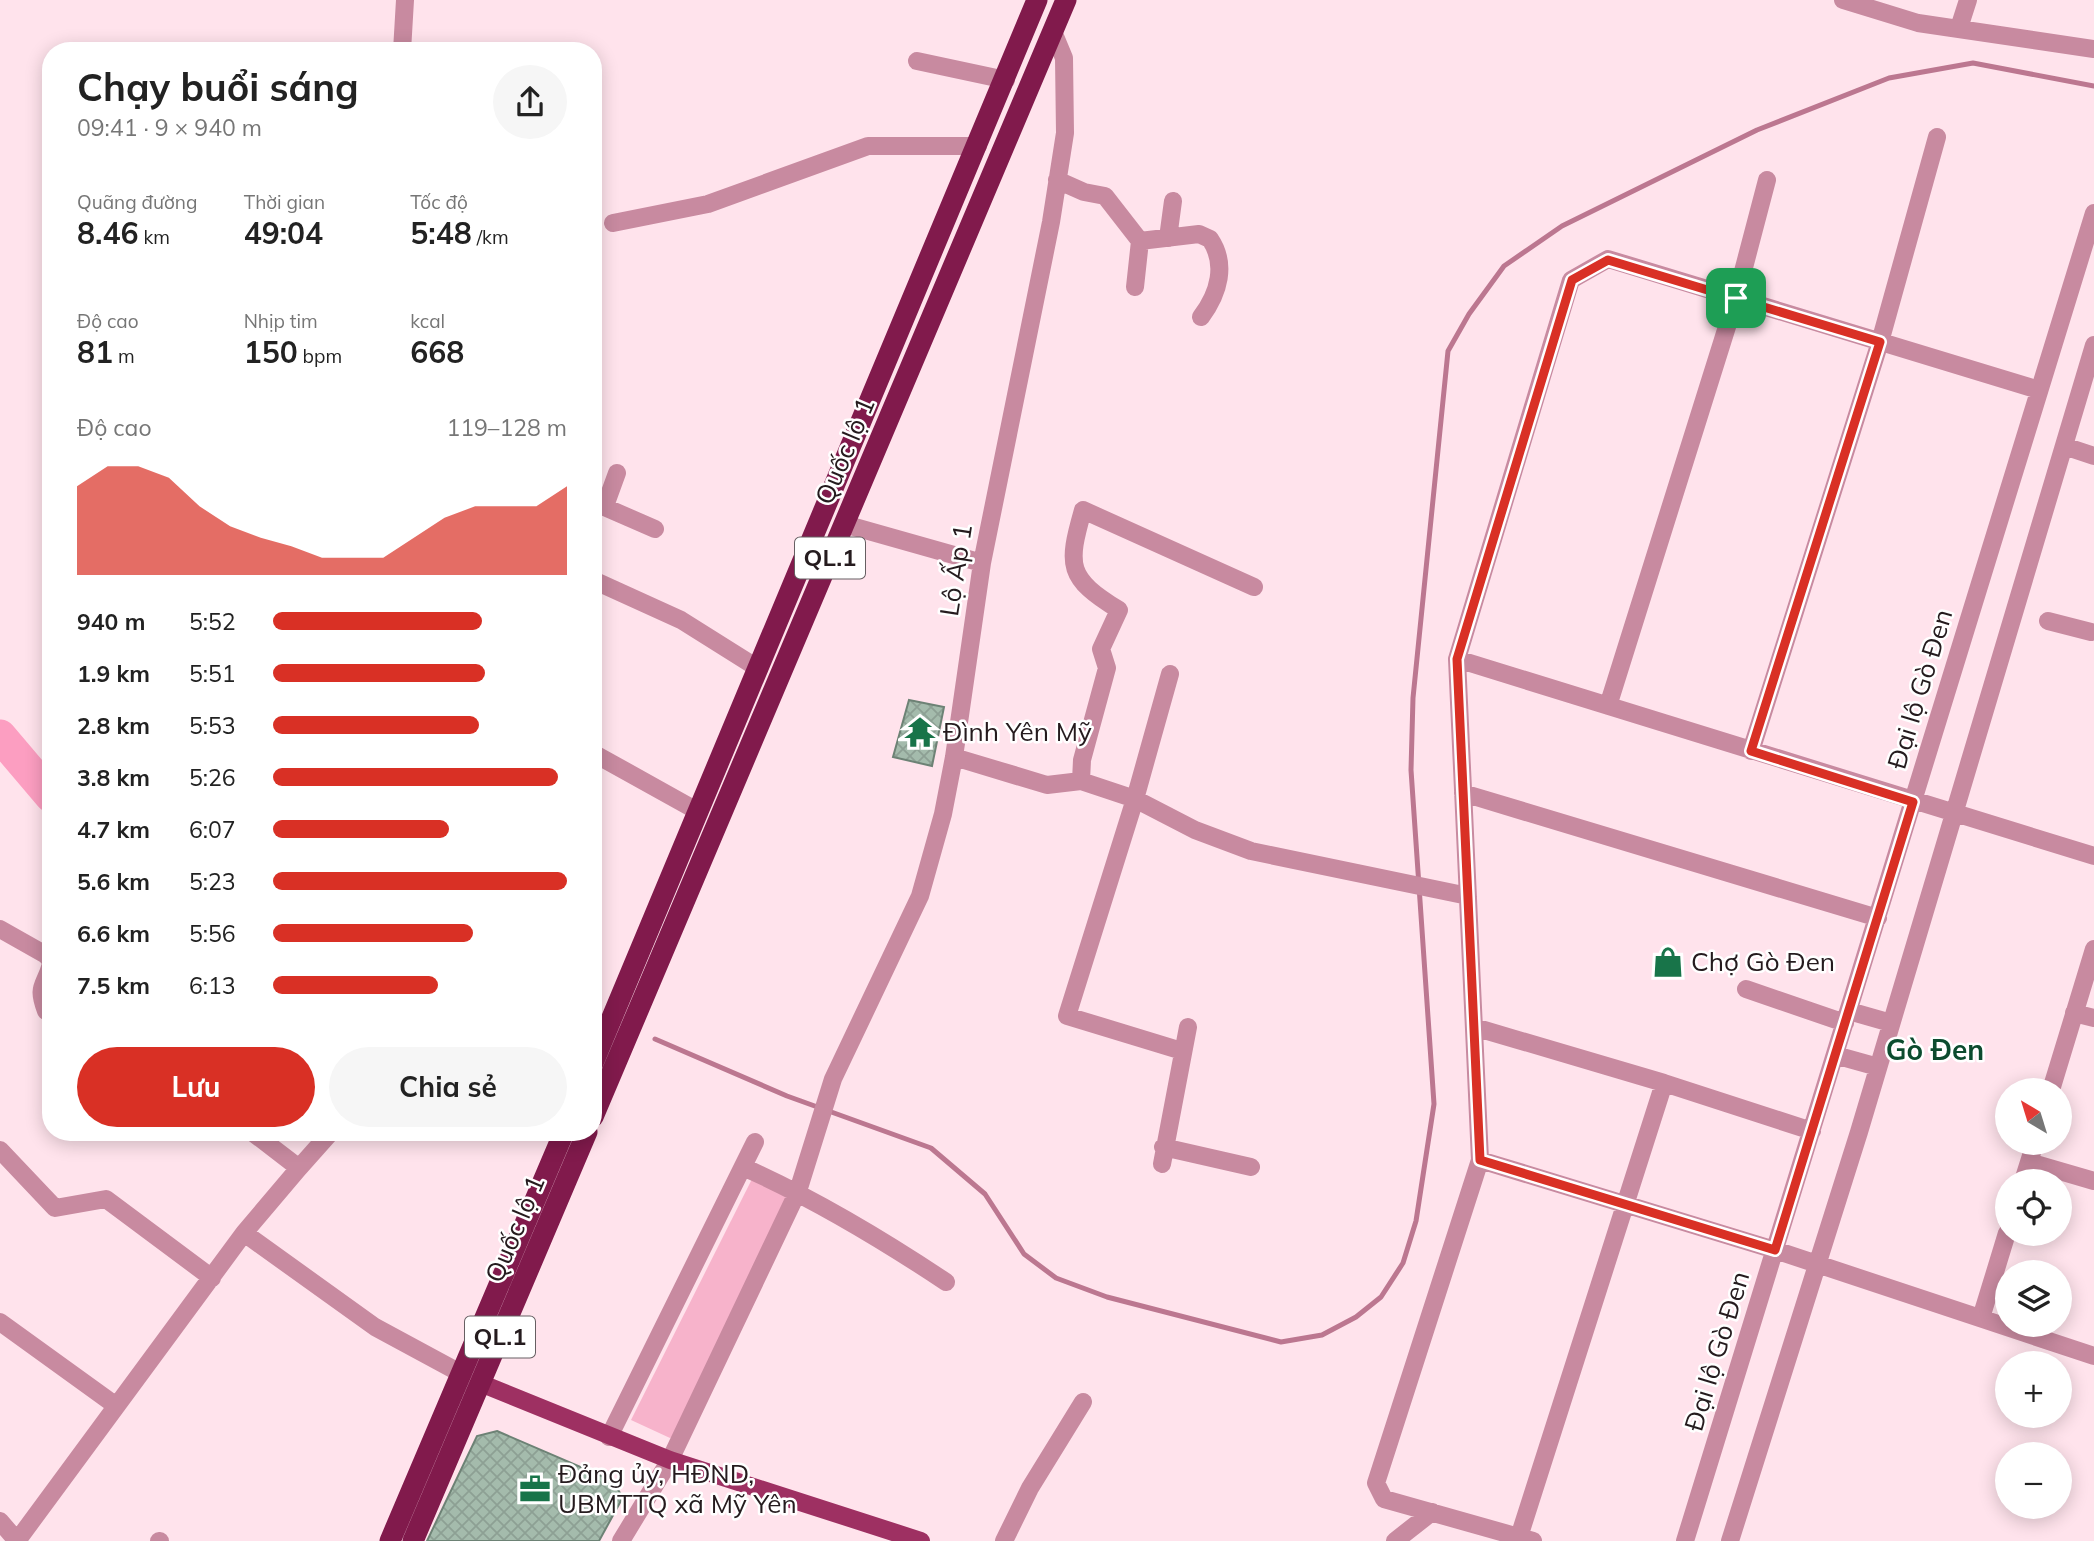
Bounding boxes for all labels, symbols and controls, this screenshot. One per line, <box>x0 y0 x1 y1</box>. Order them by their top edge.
text: Chạy buổi sáng <box>77 63 359 111</box>
button: share <box>493 65 567 139</box>
text: 09:41 · 9 × 940 m <box>77 113 262 142</box>
text: Quãng đường <box>77 190 197 214</box>
text: Thời gian <box>244 190 325 214</box>
text: Tốc độ <box>410 190 468 214</box>
text: 8.46 <box>77 214 138 252</box>
text: 49:04 <box>244 214 323 252</box>
text: 5:48 <box>410 214 472 252</box>
text: km <box>138 225 170 249</box>
text: /km <box>472 225 509 249</box>
pin <box>1706 268 1766 328</box>
icon: arrive <box>1717 279 1755 317</box>
text: Độ cao <box>77 309 139 333</box>
text: Nhịp tim <box>244 309 318 333</box>
text: kcal <box>410 309 445 333</box>
text: 81 <box>77 333 113 371</box>
text: 150 <box>244 333 298 371</box>
text: 668 <box>410 333 464 371</box>
text: m <box>113 344 135 368</box>
text: bpm <box>298 344 342 368</box>
street label: Quốc lộ 1 <box>807 392 882 509</box>
text: Độ cao <box>77 413 152 442</box>
text: 119–128 m <box>446 413 567 442</box>
street label: Lộ Ấp 1 <box>932 522 979 618</box>
road number: QL.1 <box>795 538 865 578</box>
street label: Đại lộ Gò Đen <box>1880 605 1959 773</box>
text: 940 m <box>77 607 145 636</box>
text: 5:52 <box>189 607 236 636</box>
text: 1.9 km <box>77 659 150 688</box>
text: 5:51 <box>189 659 236 688</box>
text: 2.8 km <box>77 711 150 740</box>
text: 5:53 <box>189 711 236 740</box>
temple icon: Đình Yên Mỹ <box>903 715 937 749</box>
place label: Đình Yên Mỹ <box>943 715 1092 748</box>
text: 3.8 km <box>77 763 150 792</box>
text: 5:26 <box>189 763 236 792</box>
text: 4.7 km <box>77 815 150 844</box>
text: 6:07 <box>189 815 236 844</box>
text: 5.6 km <box>77 867 150 896</box>
text: 5:23 <box>189 867 236 896</box>
text: 6.6 km <box>77 919 150 948</box>
text: 5:56 <box>189 919 236 948</box>
shop icon: Chợ Gò Đen <box>1651 945 1685 979</box>
place label: Chợ Gò Đen <box>1691 945 1835 978</box>
text: 7.5 km <box>77 971 150 1000</box>
text: 6:13 <box>189 971 236 1000</box>
district label: Gò Đen <box>1886 1032 1984 1067</box>
button: Lưu <box>77 1047 315 1127</box>
button: Chia sẻ <box>329 1047 567 1127</box>
north arrow <box>1995 1078 2072 1155</box>
map controls <box>1995 1078 2072 1519</box>
button: locate <box>1995 1169 2072 1246</box>
street label: Quốc lộ 1 <box>477 1170 552 1287</box>
button: layers <box>1995 1260 2072 1337</box>
street label: Đại lộ Gò Đen <box>1677 1267 1756 1435</box>
road number: QL.1 <box>465 1316 535 1358</box>
button: + <box>1995 1351 2072 1428</box>
button: − <box>1995 1442 2072 1519</box>
place label: Đảng ủy, HĐND, UBMTTQ xã Mỹ Yên <box>558 1457 797 1520</box>
office icon: Đảng ủy, HĐND, UBMTTQ xã Mỹ Yên <box>518 1472 552 1506</box>

